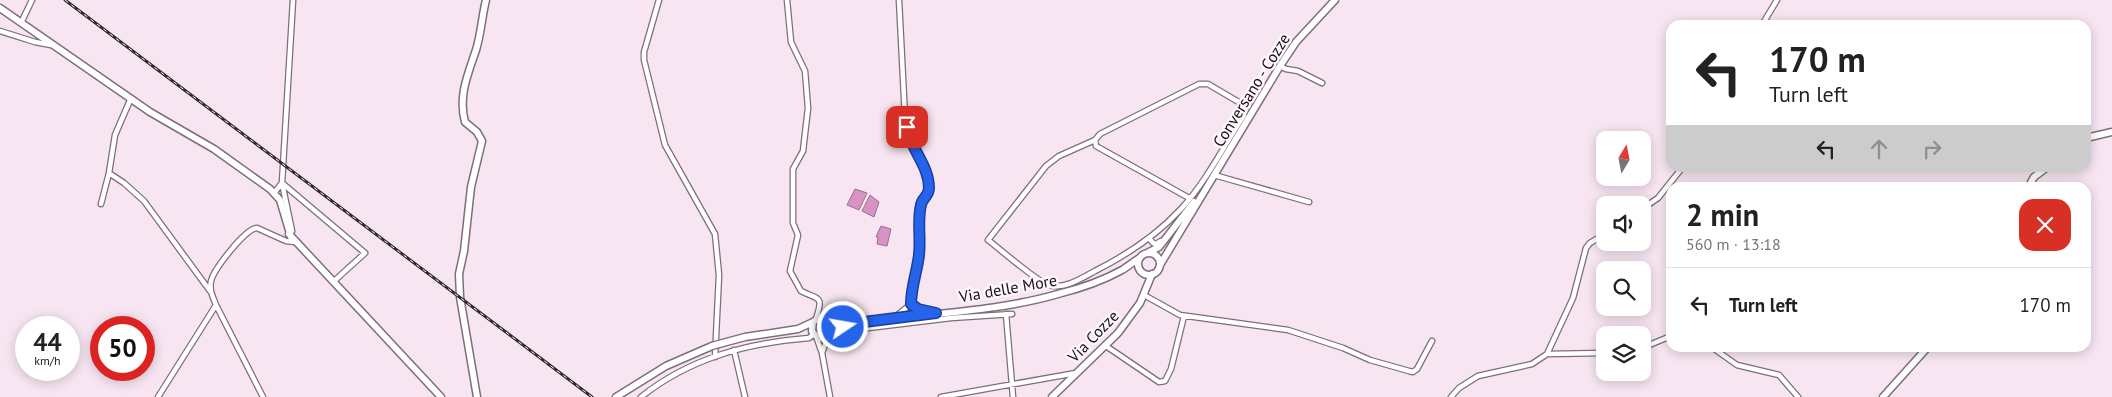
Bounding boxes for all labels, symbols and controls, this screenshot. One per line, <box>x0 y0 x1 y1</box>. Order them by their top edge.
street label: Conversano - Cozze <box>1208 30 1294 150</box>
text: 170 m <box>1769 36 1866 82</box>
icon: left <box>1686 40 1751 105</box>
text: Turn left <box>1769 80 1848 108</box>
pin <box>886 106 928 148</box>
icon: arrive <box>893 113 921 141</box>
north arrow <box>1596 131 1651 186</box>
map controls <box>1596 131 1651 381</box>
icon: left <box>1812 135 1840 163</box>
icon: ahead <box>1865 135 1893 163</box>
icon: right <box>1918 135 1946 163</box>
text: 2 min <box>1686 195 1759 234</box>
button: sound <box>1596 196 1651 251</box>
button: close <box>2019 199 2071 251</box>
text: 560 m · 13:18 <box>1686 234 1781 254</box>
button: search <box>1596 261 1651 316</box>
street label: Via delle More <box>957 270 1058 307</box>
icon: left <box>1686 291 1714 319</box>
text: Turn left <box>1729 293 1798 317</box>
text: 170 m <box>2019 293 2071 317</box>
position arrow <box>816 300 868 352</box>
street label: Via Cozze <box>1063 306 1123 367</box>
speed limit sign: 50 <box>90 316 155 381</box>
text: 44 <box>33 326 62 358</box>
button: layers <box>1596 326 1651 381</box>
text: km/h <box>34 353 61 368</box>

